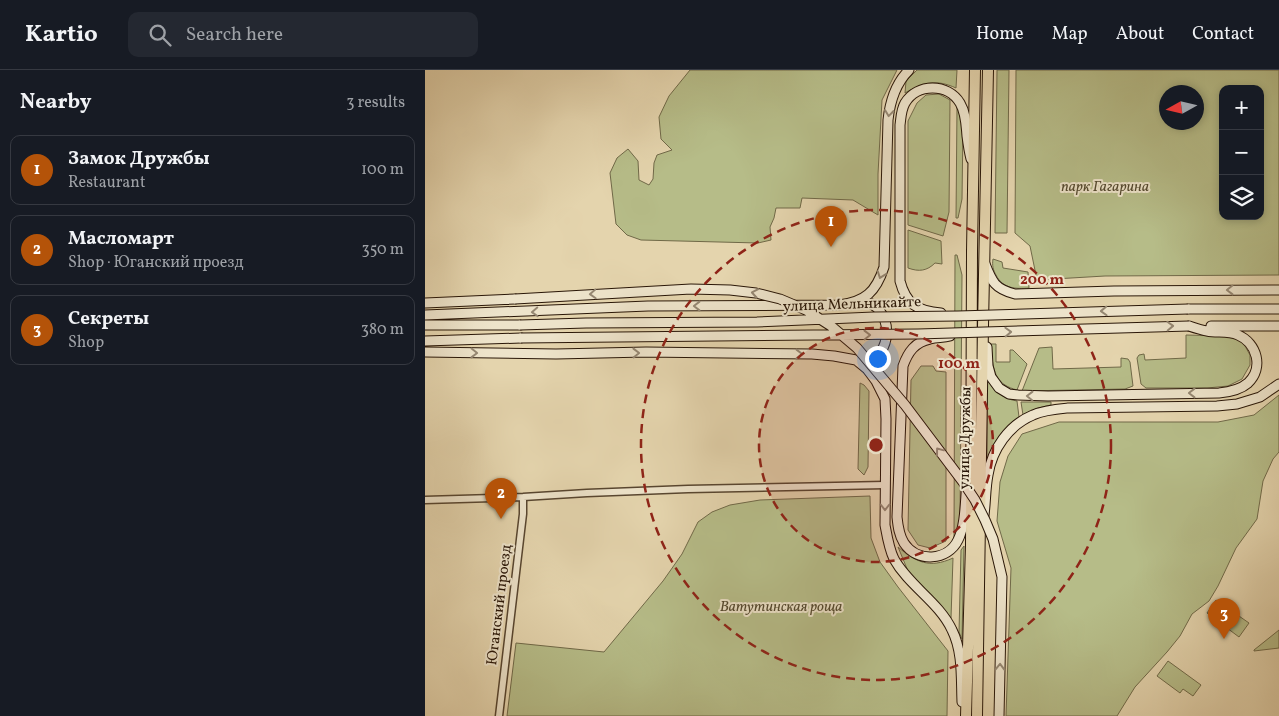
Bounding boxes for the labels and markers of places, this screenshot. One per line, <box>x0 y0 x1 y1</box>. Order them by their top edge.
pin: 1 <box>815 206 847 247</box>
centre of rings <box>867 436 885 454</box>
pin: 2 <box>485 478 517 519</box>
pin: 3 <box>1208 598 1240 639</box>

